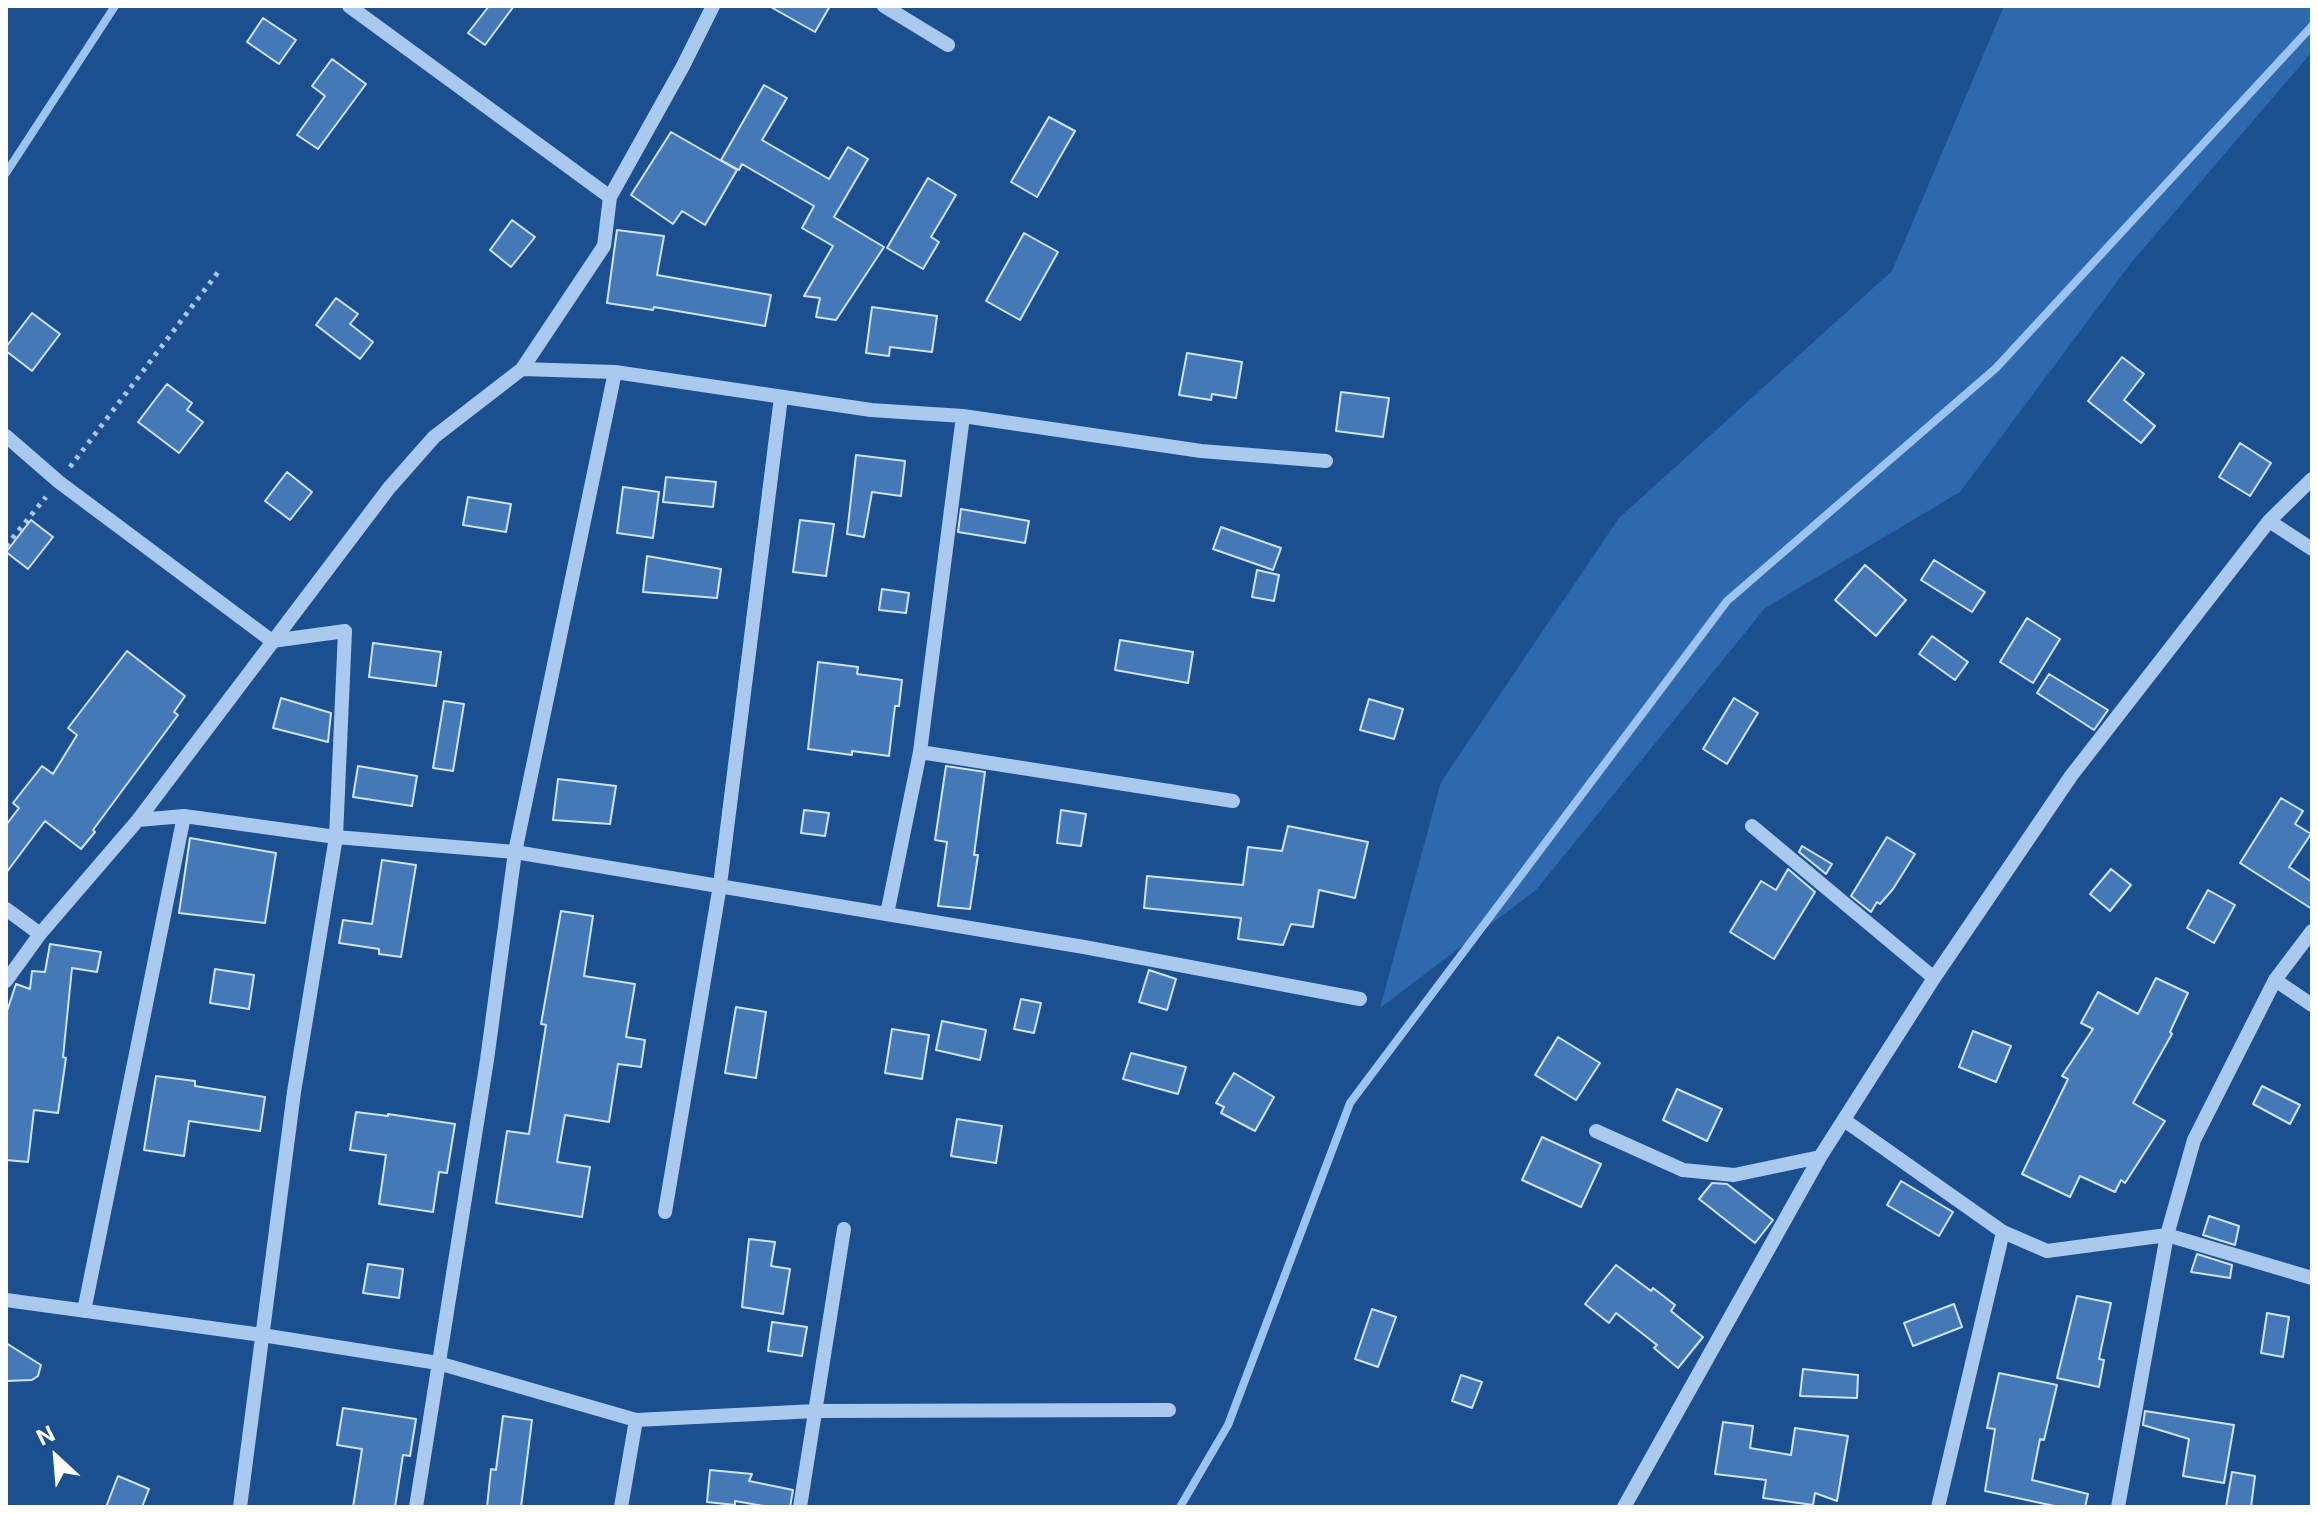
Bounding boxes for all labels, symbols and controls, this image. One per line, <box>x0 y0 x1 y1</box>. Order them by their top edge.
north arrow <box>16 1417 96 1497</box>
text: N <box>32 1420 59 1451</box>

